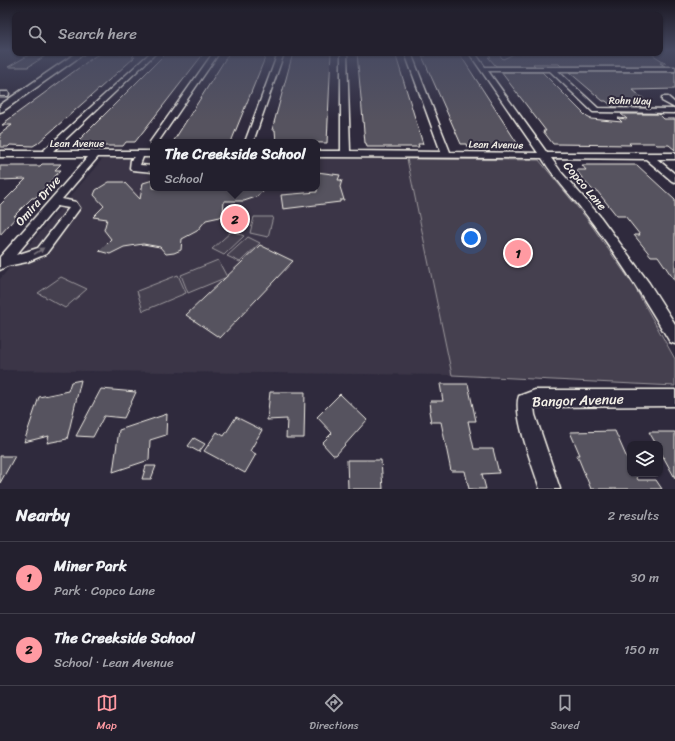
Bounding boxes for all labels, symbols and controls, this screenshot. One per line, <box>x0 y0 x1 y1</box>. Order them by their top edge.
search box <box>12 12 663 56</box>
text: Search here <box>58 21 137 47</box>
icon: search <box>26 23 48 45</box>
street label: Rohn Way <box>609 92 652 110</box>
street label: Lean Avenue <box>50 135 104 153</box>
street label: Lean Avenue <box>468 136 524 154</box>
popup <box>150 139 320 191</box>
text: The Creekside School <box>165 141 305 167</box>
street label: Copco Lane <box>557 156 613 216</box>
text: School <box>165 167 203 190</box>
street label: Omira Drive <box>10 171 66 231</box>
pin: 2 <box>222 204 248 234</box>
your location <box>461 228 481 248</box>
pin: 1 <box>505 238 531 268</box>
one-way arrow <box>34 247 44 255</box>
street label: Bangor Avenue <box>532 386 624 415</box>
map controls <box>627 441 663 477</box>
button: layers <box>627 441 663 477</box>
text: Nearby <box>16 500 70 530</box>
text: 2 results <box>608 504 659 527</box>
text: Miner Park <box>54 553 127 579</box>
text: 1 <box>26 566 32 589</box>
text: 30 m <box>630 566 659 589</box>
text: Park · Copco Lane <box>54 579 155 602</box>
text: The Creekside School <box>54 625 195 651</box>
text: 2 <box>25 638 33 661</box>
text: 150 m <box>624 638 659 661</box>
text: School · Lean Avenue <box>54 651 174 674</box>
tab: Map <box>96 692 118 735</box>
tab: Directions <box>309 692 359 735</box>
tab: Saved <box>550 692 579 735</box>

